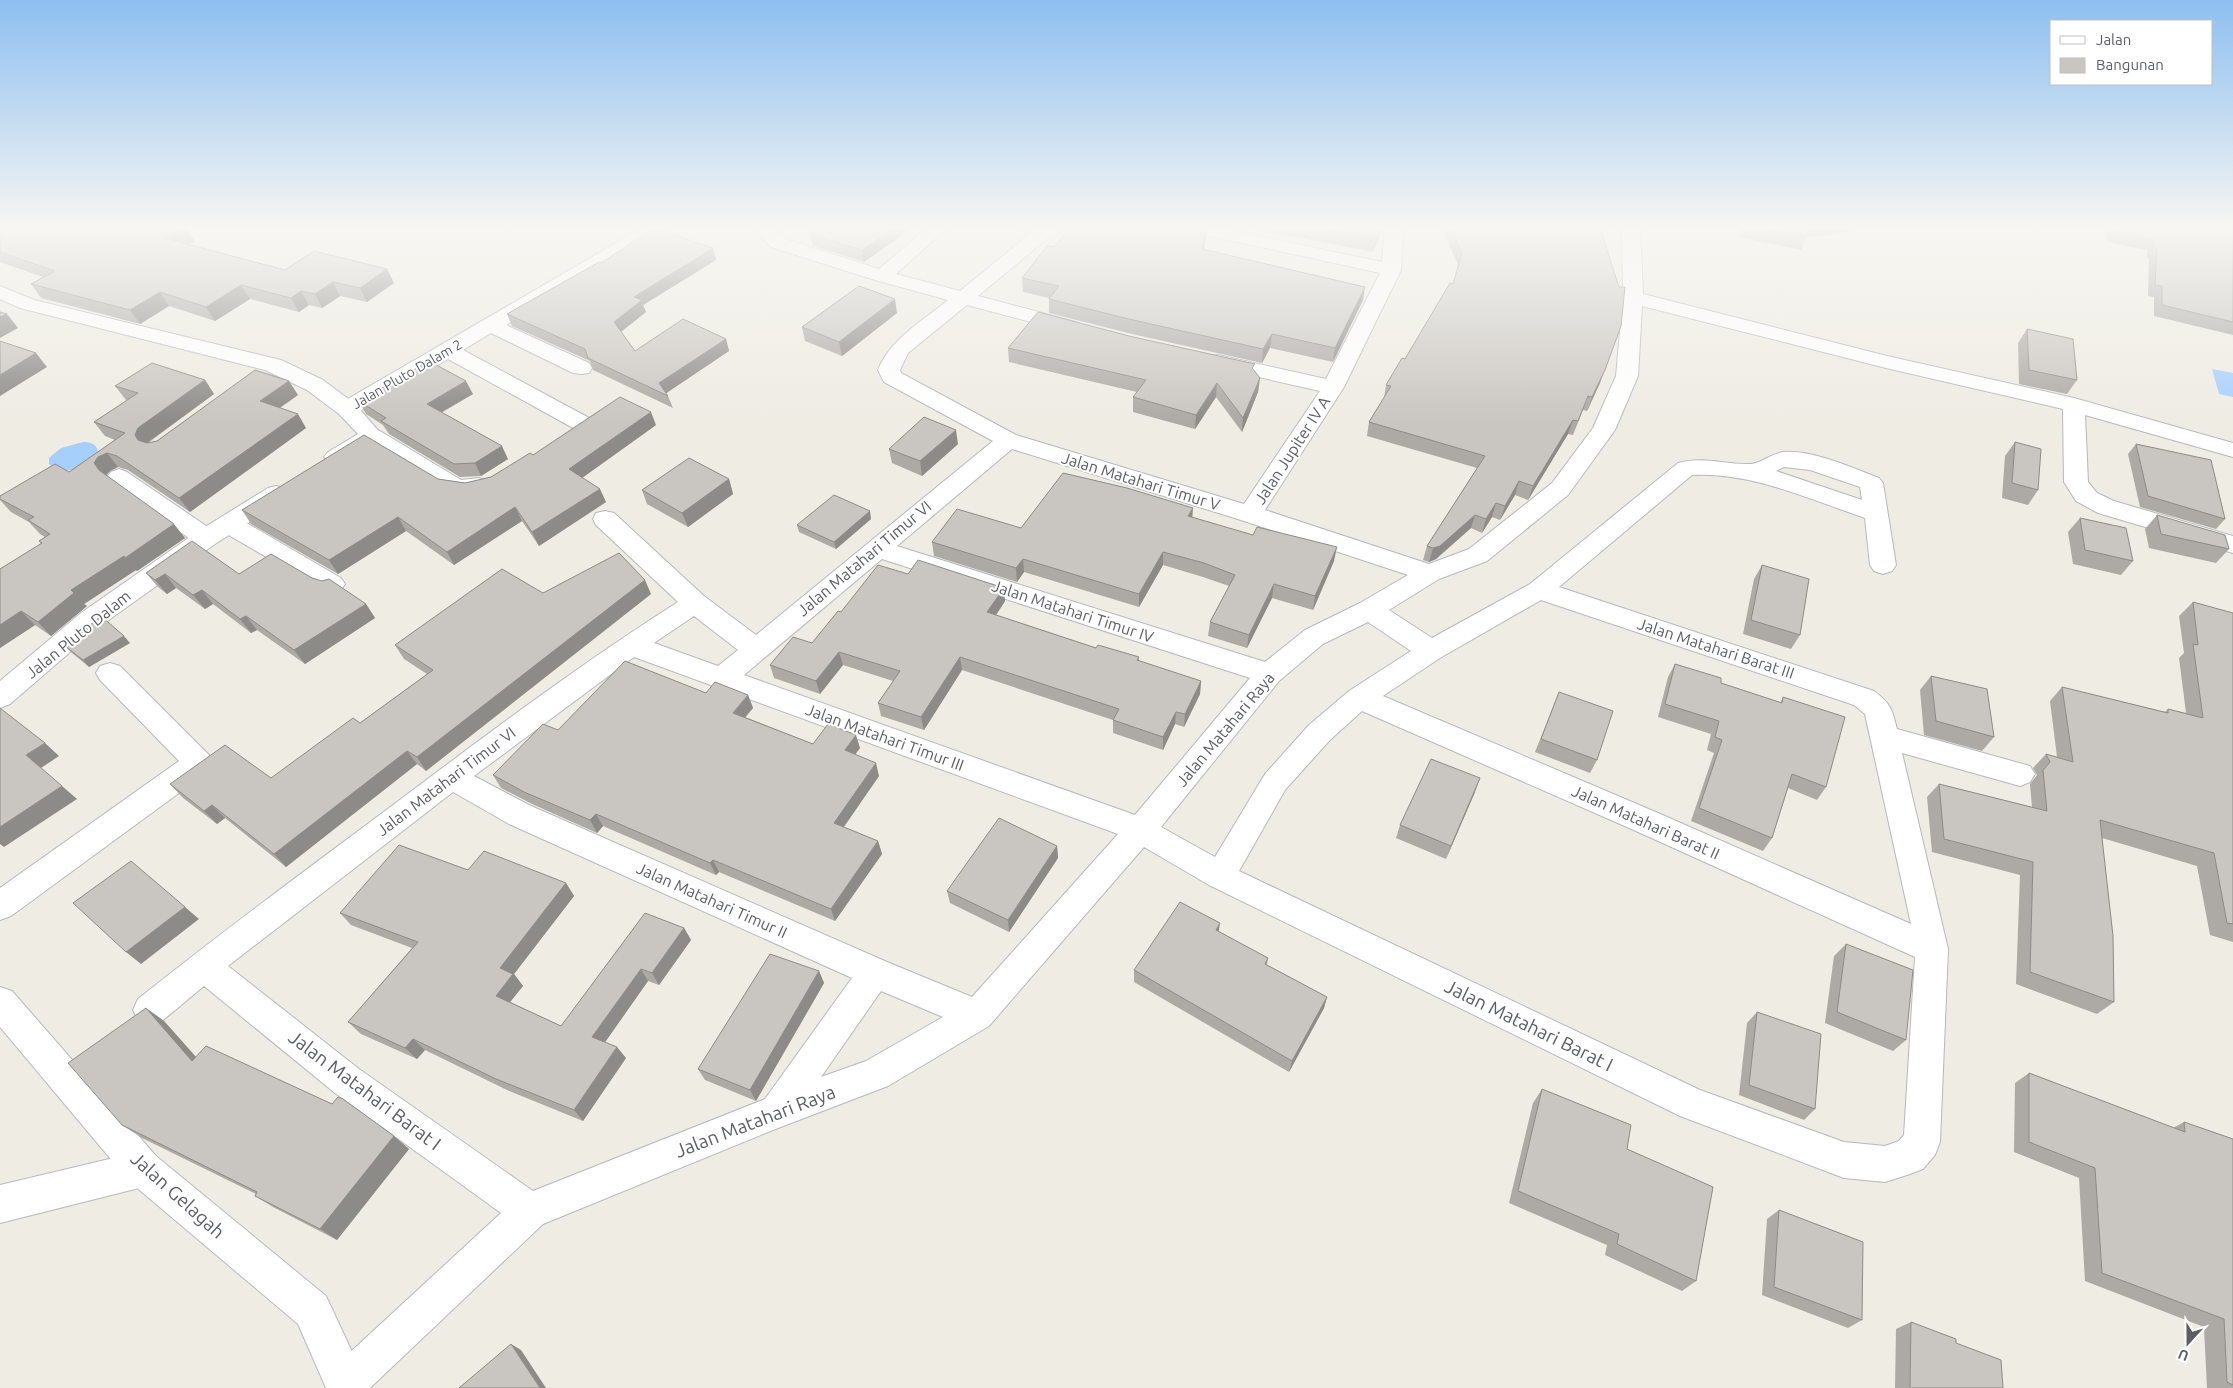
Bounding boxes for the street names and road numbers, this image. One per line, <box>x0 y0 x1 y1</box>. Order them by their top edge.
street label: Jalan Pluto Dalam 2 <box>349 336 465 412</box>
street label: Jalan Jupiter IV A <box>1250 392 1334 507</box>
street label: Jalan Matahari Timur V <box>1060 448 1222 514</box>
street label: Jalan Matahari Timur VI <box>793 497 935 619</box>
street label: Jalan Matahari Timur IV <box>990 576 1156 646</box>
street label: Jalan Pluto Dalam <box>22 586 134 682</box>
street label: Jalan Matahari Barat III <box>1635 614 1797 682</box>
street label: Jalan Matahari Raya <box>1172 668 1278 790</box>
street label: Jalan Matahari Timur III <box>803 700 967 774</box>
street label: Jalan Matahari Timur VI <box>373 723 519 839</box>
street label: Jalan Matahari Barat II <box>1569 781 1723 863</box>
street label: Jalan Matahari Timur II <box>634 859 790 941</box>
street label: Jalan Matahari Barat I <box>1441 975 1617 1075</box>
street label: Jalan Matahari Barat I <box>285 1026 445 1154</box>
street label: Jalan Matahari Raya <box>672 1080 838 1162</box>
street label: Jalan Gelagah <box>127 1147 229 1243</box>

